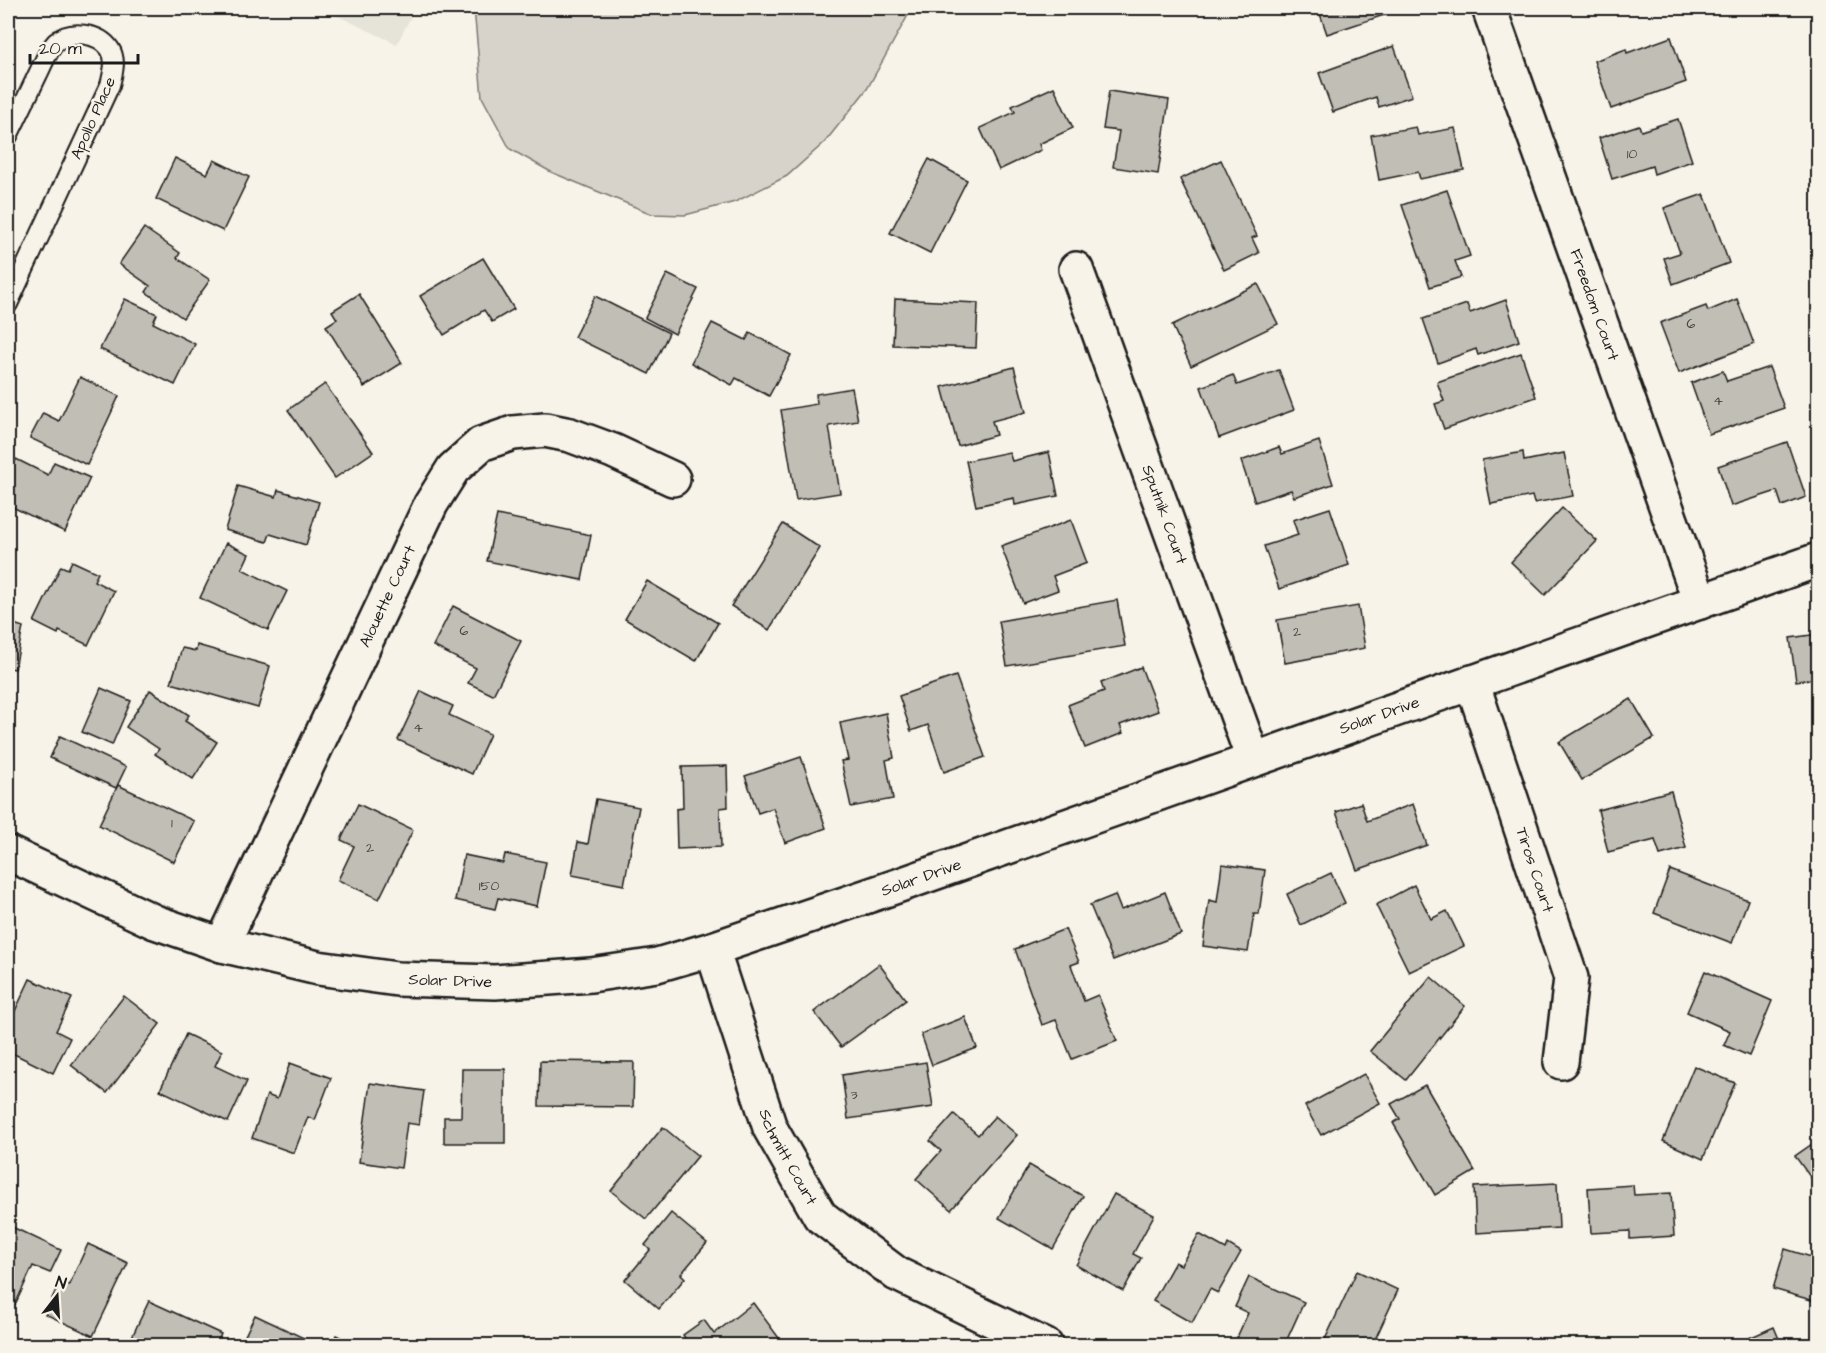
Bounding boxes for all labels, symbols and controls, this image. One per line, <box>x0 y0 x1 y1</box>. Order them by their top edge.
scale bar <box>30 27 138 65</box>
text: 20 m <box>39 36 82 61</box>
street label: Apollo Place <box>65 73 121 163</box>
house number: 10 <box>1627 144 1637 164</box>
street label: Freedom Court <box>1564 246 1625 364</box>
house number: 6 <box>1687 314 1696 334</box>
house number: 4 <box>1713 391 1723 411</box>
street label: Sputnik Court <box>1137 462 1193 568</box>
street label: Alouette Court <box>354 541 421 651</box>
house number: 6 <box>460 621 469 641</box>
house number: 2 <box>1293 622 1301 642</box>
street label: Solar Drive <box>1336 691 1423 740</box>
house number: 4 <box>413 718 423 738</box>
house number: 1 <box>171 813 173 833</box>
street label: Tiros Court <box>1510 824 1559 916</box>
house number: 2 <box>366 838 374 858</box>
street label: Solar Drive <box>878 853 965 902</box>
house number: 150 <box>479 876 499 896</box>
street label: Solar Drive <box>408 968 493 993</box>
house number: 3 <box>850 1085 858 1105</box>
street label: Schmitt Court <box>754 1106 823 1210</box>
north arrow <box>27 1266 87 1326</box>
text: N <box>53 1271 69 1295</box>

